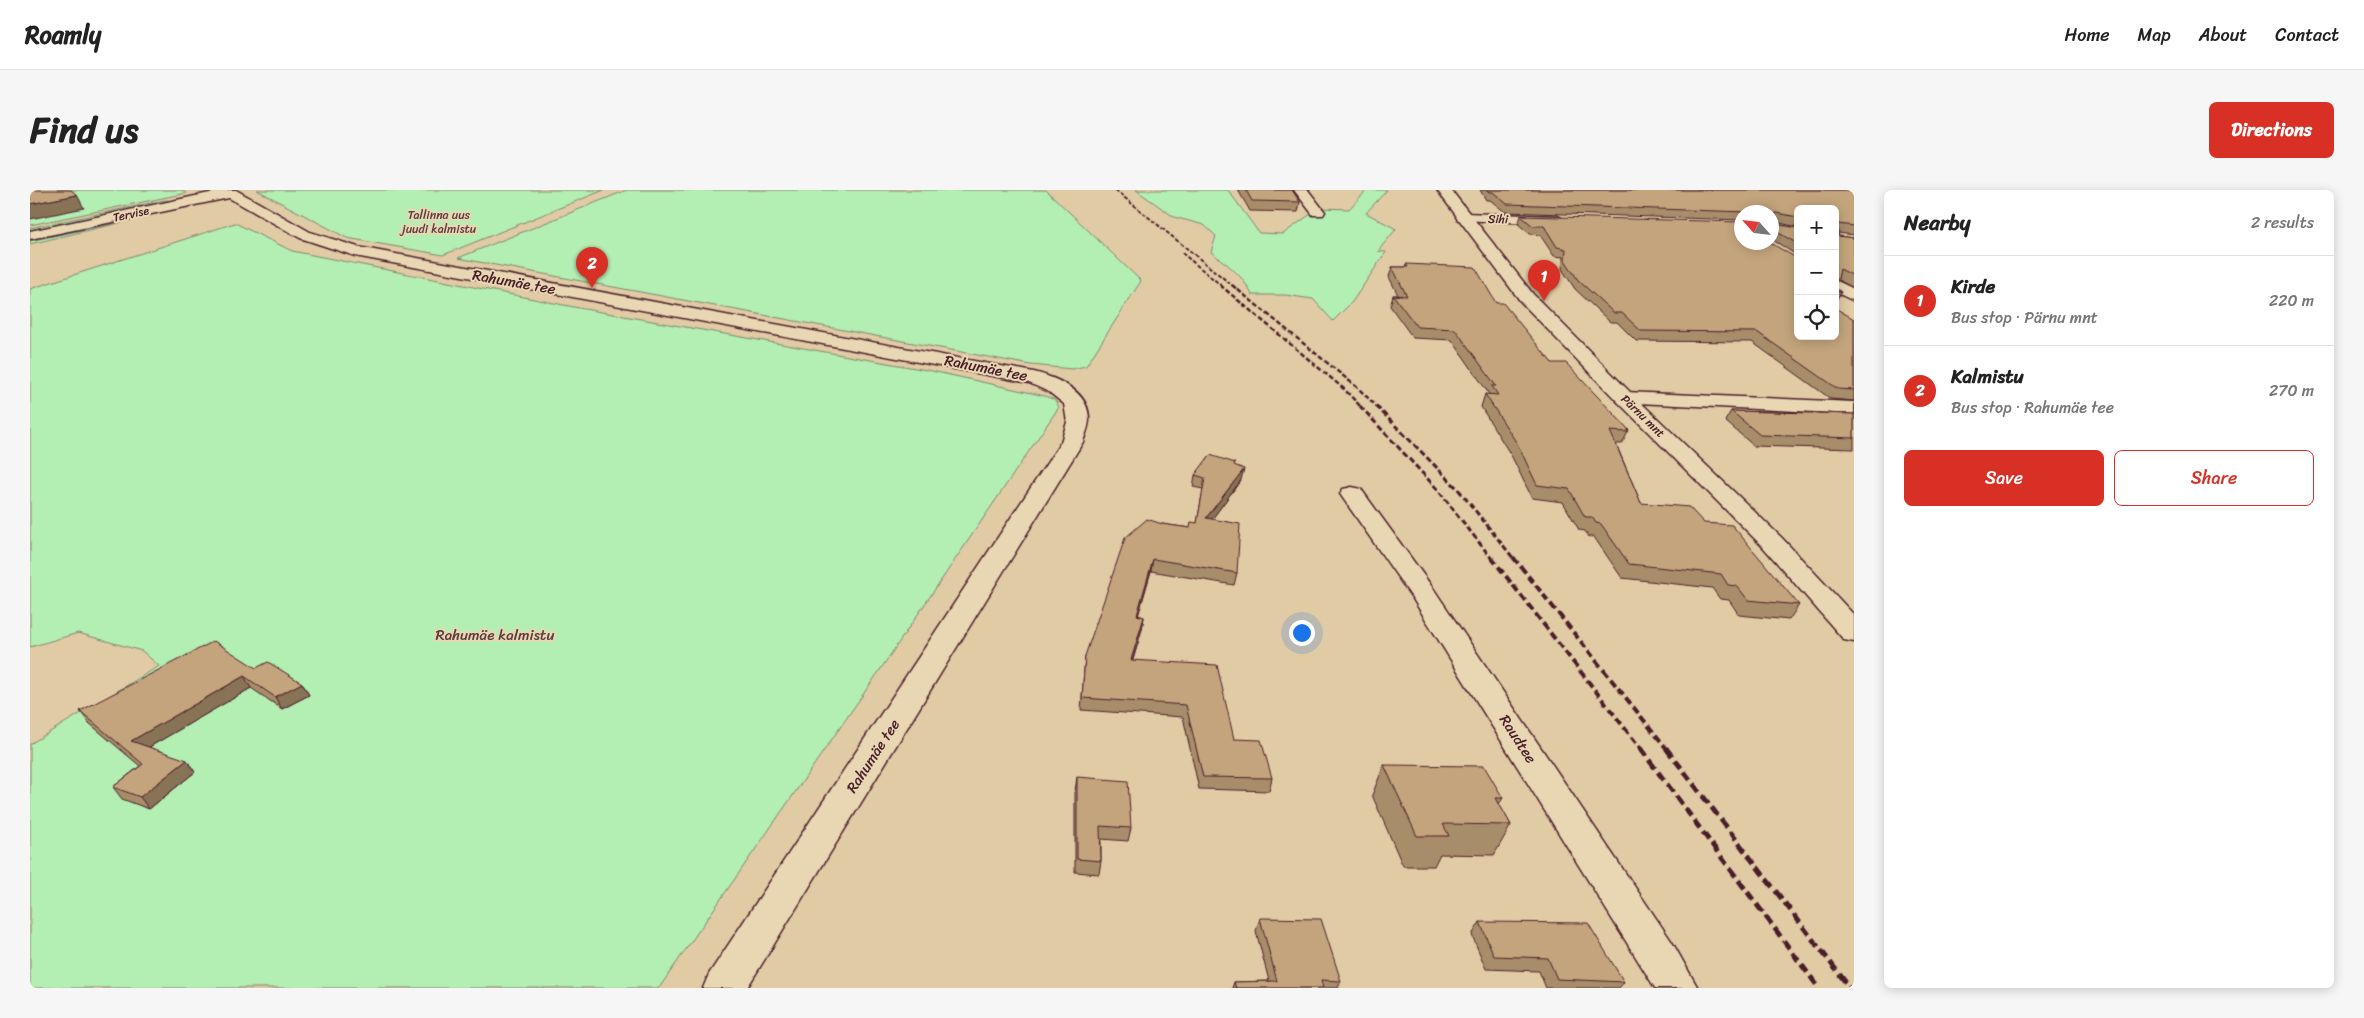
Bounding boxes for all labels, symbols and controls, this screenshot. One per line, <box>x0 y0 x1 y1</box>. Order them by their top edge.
text: Roamly <box>25 14 101 56</box>
text: Home <box>2065 19 2110 51</box>
text: Map <box>2138 19 2171 51</box>
text: About <box>2199 19 2247 51</box>
text: Contact <box>2275 19 2339 51</box>
text: Find us <box>30 99 138 161</box>
button: Directions <box>2209 102 2334 158</box>
street label: Tervise <box>111 199 151 229</box>
park label: Tallinna uus juudi kalmistu <box>399 204 477 240</box>
text: Nearby <box>1904 204 1970 242</box>
north arrow <box>1734 205 1779 250</box>
map controls <box>1794 205 1839 340</box>
button: + <box>1794 205 1839 250</box>
street label: Sihi <box>1487 208 1509 230</box>
text: 2 results <box>2251 208 2314 237</box>
pin: 2 <box>576 247 608 288</box>
button: − <box>1794 250 1839 295</box>
pin: 1 <box>1528 260 1560 301</box>
street label: Rahumäe tee <box>470 262 558 302</box>
text: Kirde <box>1951 270 1995 303</box>
text: 1 <box>1917 286 1923 315</box>
text: 220 m <box>2269 286 2314 315</box>
button: locate <box>1794 295 1839 340</box>
text: Bus stop · Pärnu mnt <box>1951 303 2098 332</box>
street label: Rahumäe tee <box>942 347 1030 389</box>
text: Kalmistu <box>1951 360 2024 393</box>
text: 2 <box>1915 376 1925 405</box>
text: 270 m <box>2269 376 2314 405</box>
street label: Pärnu mnt <box>1616 389 1670 443</box>
text: Bus stop · Rahumäe tee <box>1951 393 2114 422</box>
button: Save <box>1904 450 2104 506</box>
button: Share <box>2114 450 2314 506</box>
your location <box>1289 620 1315 646</box>
park label: Rahumäe kalmistu <box>436 622 554 648</box>
street label: Raudtee <box>1492 709 1544 769</box>
street label: Rahumäe tee <box>839 713 907 798</box>

